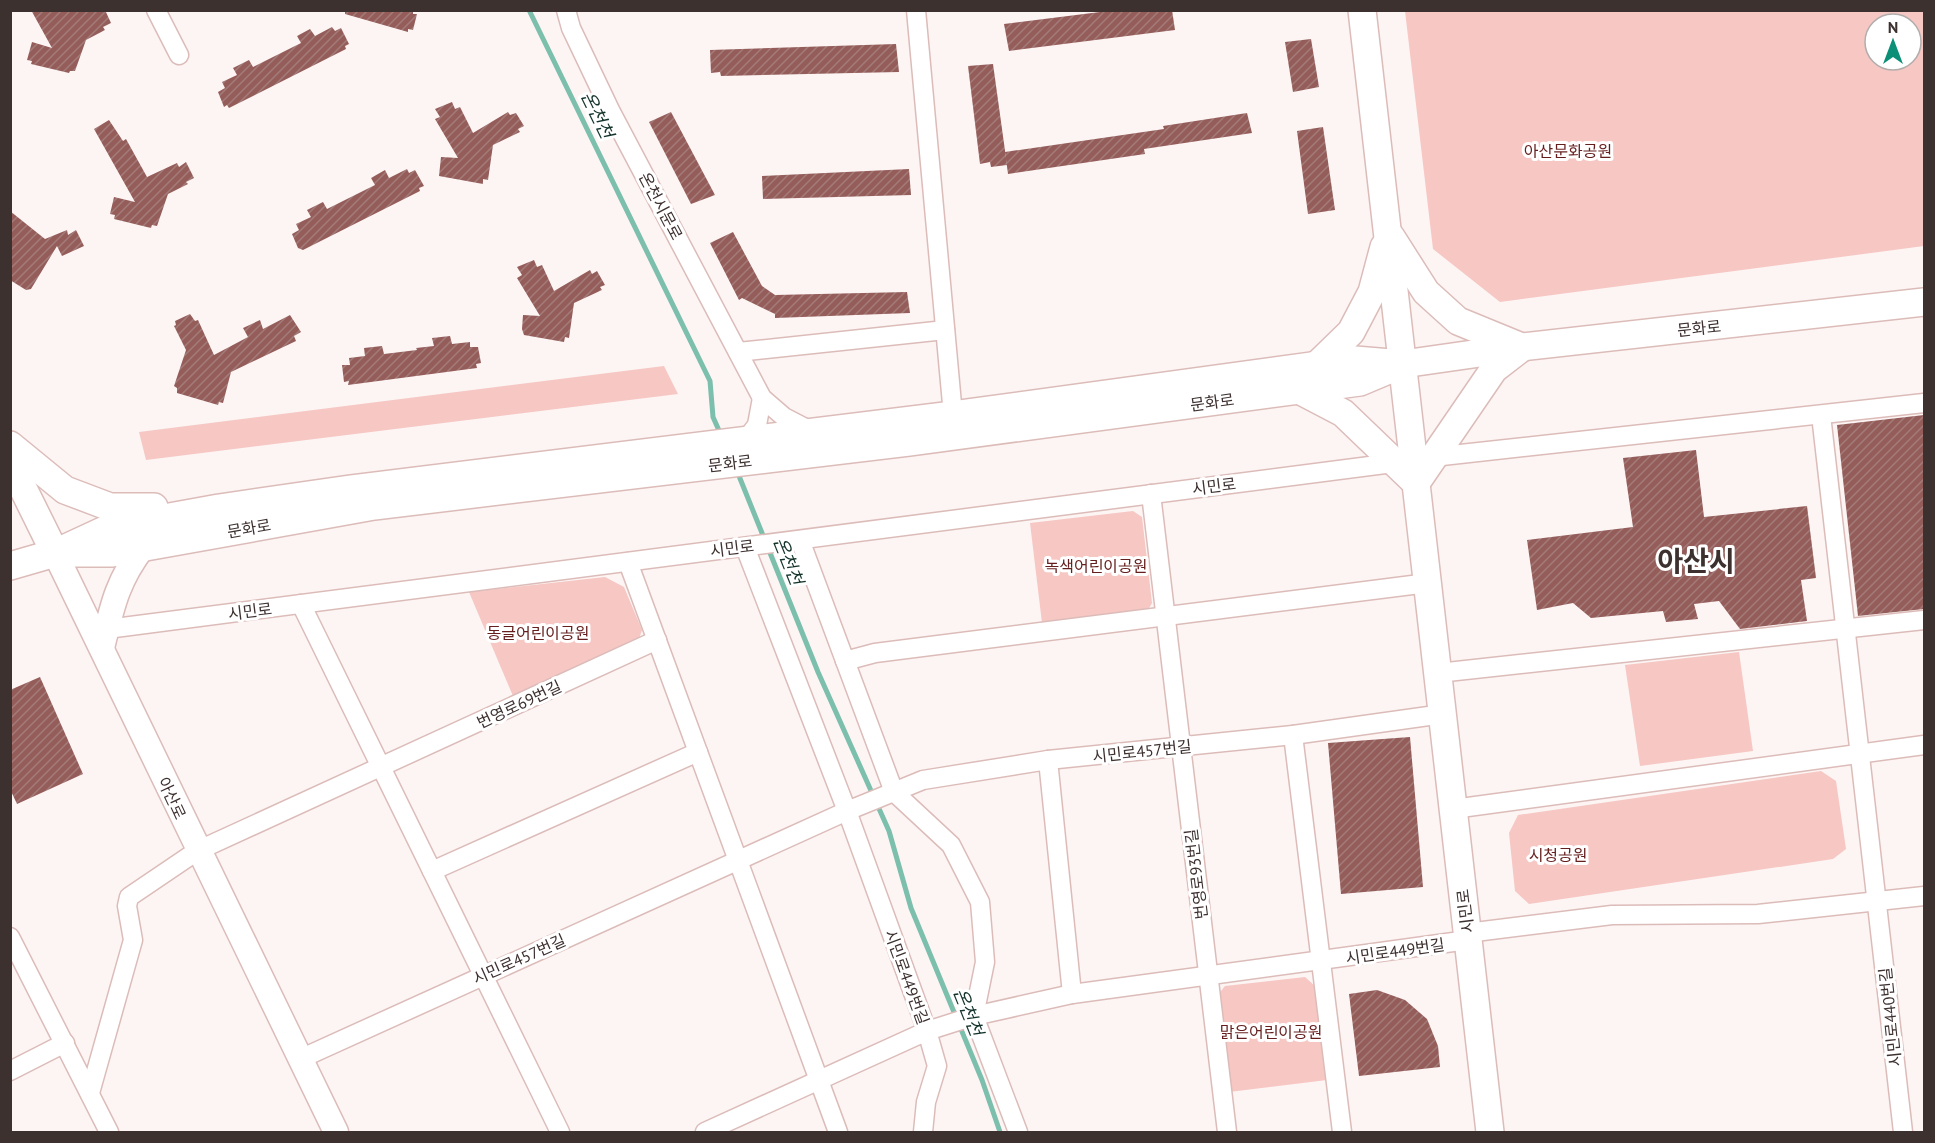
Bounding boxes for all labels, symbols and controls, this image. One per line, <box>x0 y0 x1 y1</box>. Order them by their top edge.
north arrow <box>1863 12 1923 72</box>
text: N <box>1888 17 1898 37</box>
water label: 온천천 <box>576 87 620 144</box>
park label: 아산문화공원 <box>1524 141 1612 161</box>
street label: 온천시문로 <box>635 169 687 243</box>
street label: 문화로 <box>1676 316 1722 340</box>
street label: 문화로 <box>1189 389 1236 415</box>
street label: 문화로 <box>707 450 753 476</box>
street label: 시민로 <box>1191 473 1237 499</box>
street label: 문화로 <box>226 514 273 542</box>
water label: 온천천 <box>768 533 809 590</box>
street label: 시민로 <box>709 535 755 561</box>
district label: 아산시 <box>1657 542 1735 579</box>
park label: 녹색어린이공원 <box>1044 556 1148 576</box>
street label: 시민로 <box>227 598 273 624</box>
park label: 동글어린이공원 <box>486 623 590 643</box>
street label: 번영로69번길 <box>474 676 564 732</box>
street label: 시민로457번길 <box>1091 736 1193 766</box>
street label: 아산로 <box>154 774 191 822</box>
street label: 번영로93번길 <box>1181 828 1211 920</box>
park label: 시청공원 <box>1529 845 1587 865</box>
street label: 시민로 <box>1452 888 1478 934</box>
street label: 시민로449번길 <box>881 927 933 1027</box>
street label: 시민로457번길 <box>469 930 569 988</box>
street label: 시민로449번길 <box>1344 934 1446 968</box>
street label: 시민로440번길 <box>1875 966 1905 1068</box>
water label: 온천천 <box>948 984 989 1041</box>
park label: 맑은어린이공원 <box>1219 1022 1323 1042</box>

